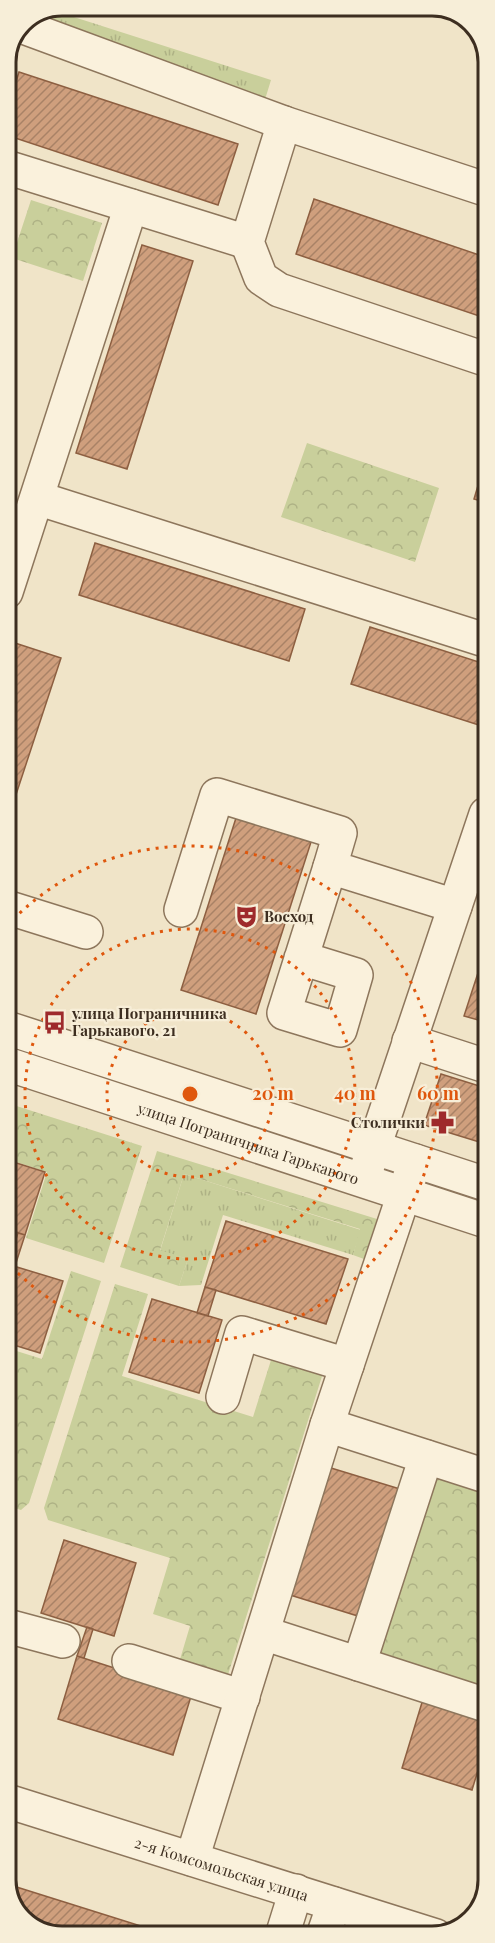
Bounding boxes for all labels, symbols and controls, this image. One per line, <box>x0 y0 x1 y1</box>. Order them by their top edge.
theatre icon: Восход <box>233 903 259 929</box>
place label: Восход <box>264 906 313 926</box>
place label: улица Пограничника Гарькавого, 21 <box>71 1003 227 1040</box>
bus stop icon: улица Пограничника Гарькавого, 21 <box>41 1009 67 1035</box>
text: 20 m <box>252 1081 294 1105</box>
text: 40 m <box>334 1081 377 1105</box>
text: 60 m <box>417 1081 460 1105</box>
centre of rings <box>180 1084 200 1104</box>
street label: улица Пограничника Гарькавого <box>134 1097 362 1189</box>
pharmacy icon: Столички <box>430 1109 456 1135</box>
place label: Столички <box>351 1112 425 1132</box>
street label: 2-я Комсомольская улица <box>132 1832 311 1905</box>

